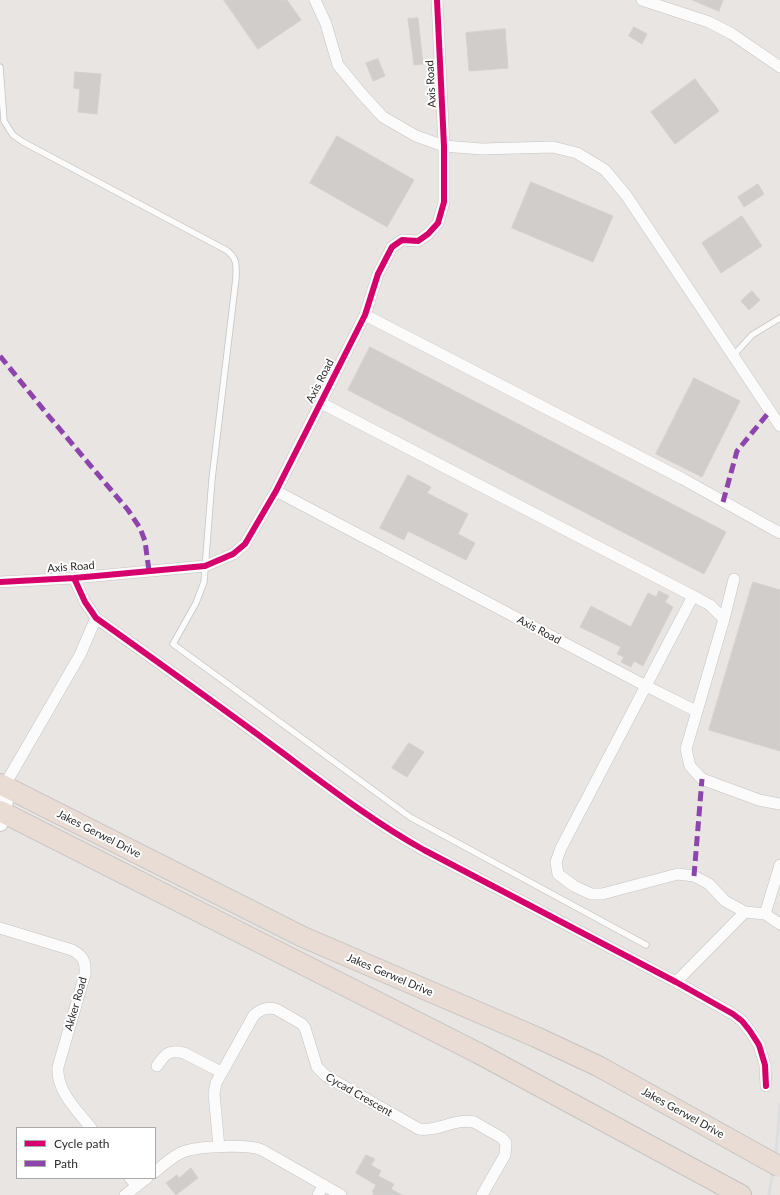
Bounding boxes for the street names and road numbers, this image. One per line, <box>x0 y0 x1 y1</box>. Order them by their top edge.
street label: Axis Road <box>423 60 439 108</box>
street label: Axis Road <box>303 357 337 405</box>
street label: Axis Road <box>47 559 95 575</box>
street label: Axis Road <box>515 613 563 647</box>
street label: Jakes Gerwel Drive <box>55 807 143 861</box>
street label: Jakes Gerwel Drive <box>345 951 435 999</box>
street label: Akker Road <box>62 976 90 1032</box>
street label: Cycad Crescent <box>323 1071 395 1119</box>
street label: Jakes Gerwel Drive <box>639 1085 727 1141</box>

